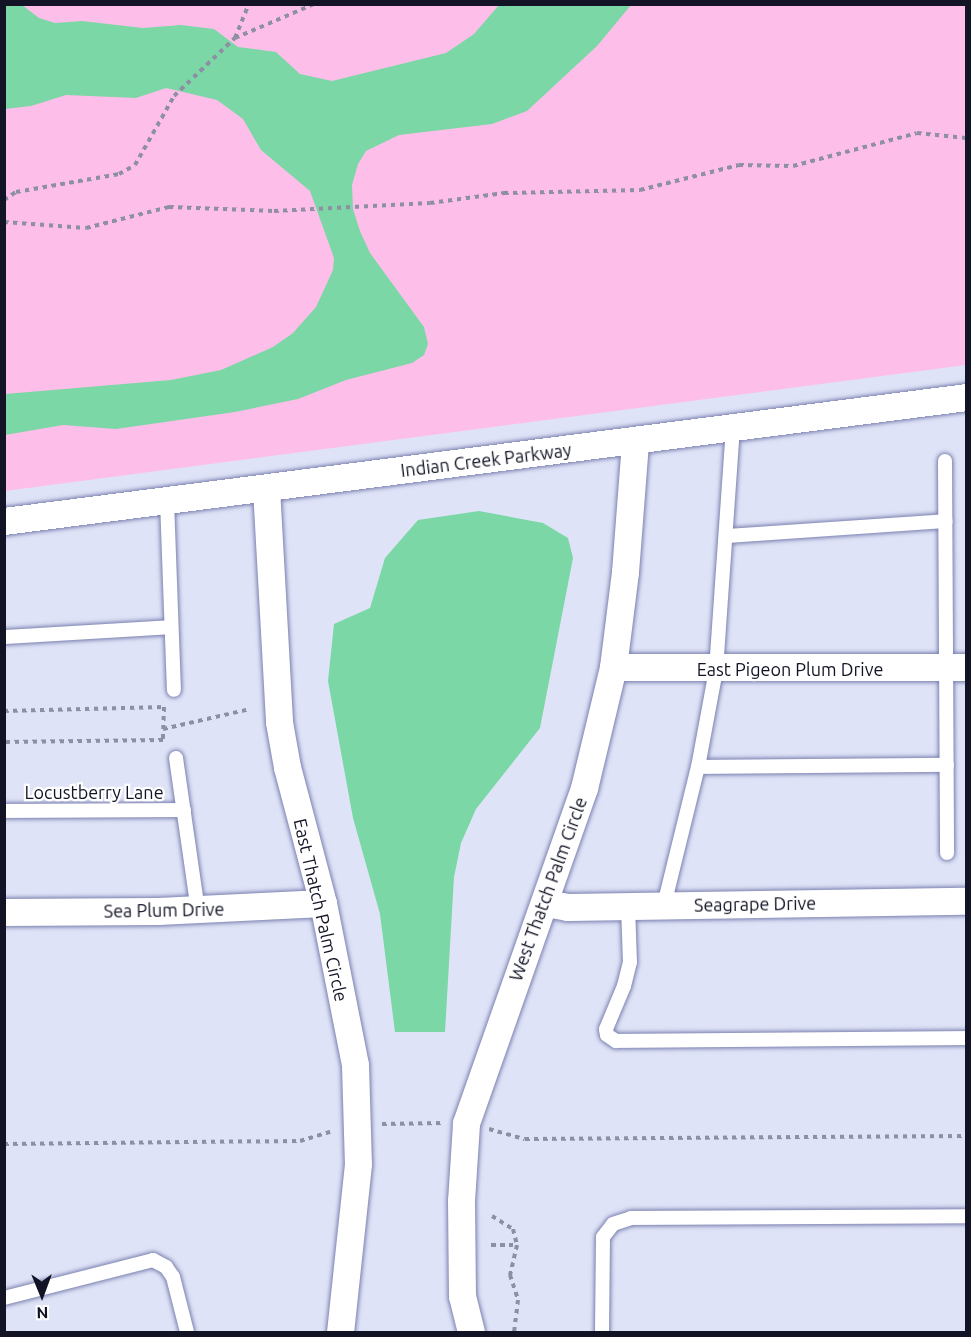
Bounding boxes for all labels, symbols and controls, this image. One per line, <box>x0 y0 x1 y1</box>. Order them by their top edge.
street label: Indian Creek Parkway <box>399 439 573 481</box>
street label: East Pigeon Plum Drive <box>697 658 883 680</box>
street label: Locustberry Lane <box>24 781 164 803</box>
street label: West Thatch Palm Circle <box>505 794 591 984</box>
street label: East Thatch Palm Circle <box>289 816 353 1004</box>
street label: Seagrape Drive <box>694 892 816 916</box>
street label: Sea Plum Drive <box>103 898 225 922</box>
north arrow <box>12 1265 72 1325</box>
text: N <box>36 1304 48 1322</box>

